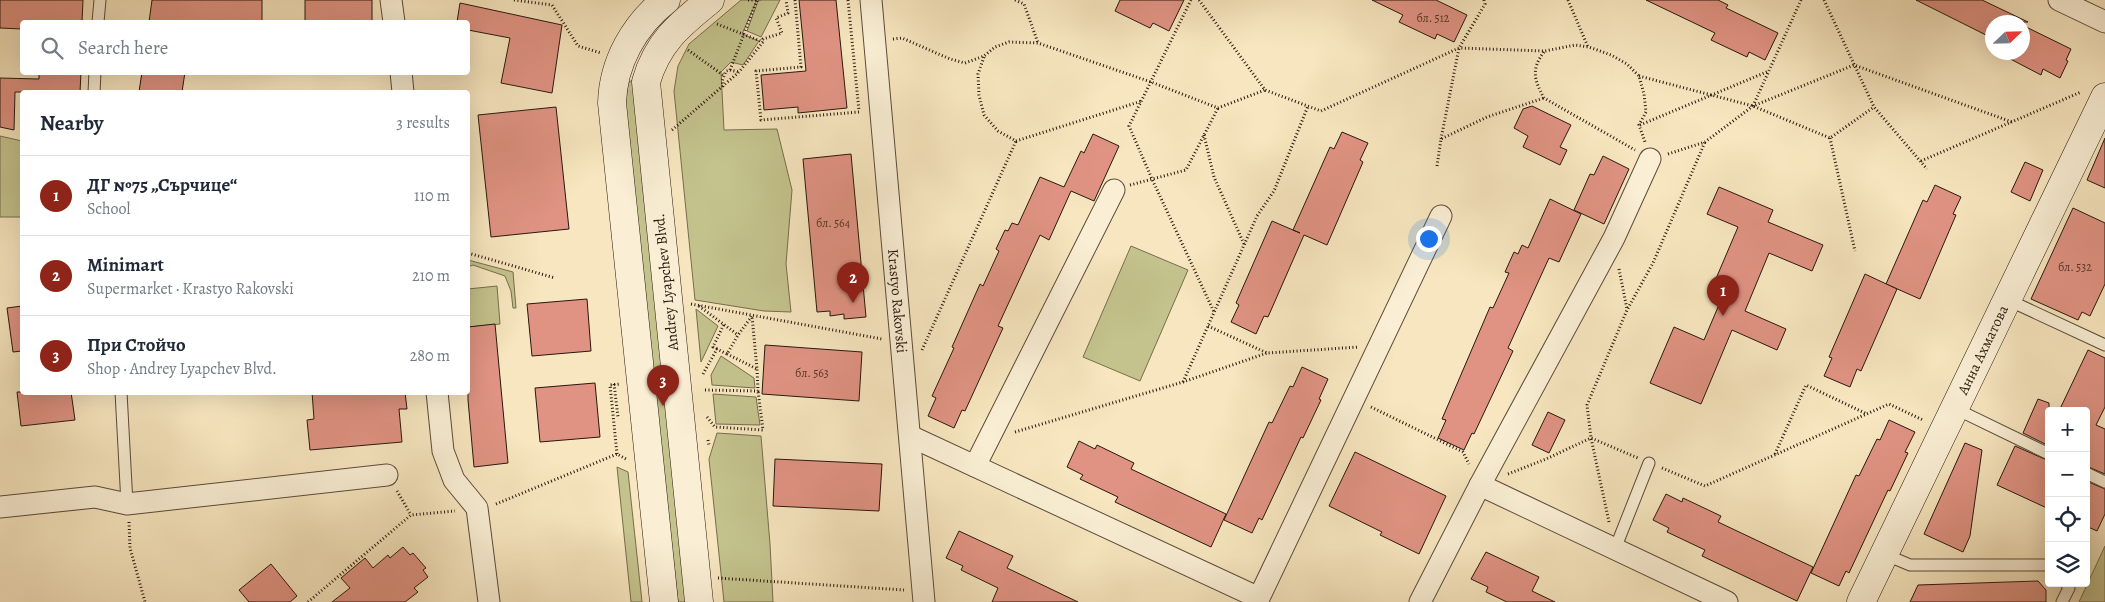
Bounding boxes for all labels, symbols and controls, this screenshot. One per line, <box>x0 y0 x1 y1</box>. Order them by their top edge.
house number: бл. 512 <box>1416 10 1450 26</box>
north arrow <box>1985 15 2030 60</box>
search box <box>20 20 470 75</box>
icon: search <box>38 34 66 62</box>
text: Search here <box>78 35 168 61</box>
text: Nearby <box>40 109 103 137</box>
text: 3 results <box>396 112 450 134</box>
text: ДГ №75 „Сърчице“ <box>87 172 237 198</box>
text: 1 <box>53 185 59 207</box>
text: 110 m <box>414 185 450 207</box>
text: School <box>87 198 130 220</box>
street label: Andrey Lyapchev Blvd. <box>649 212 683 353</box>
house number: бл. 564 <box>816 215 851 231</box>
your location <box>1416 226 1442 252</box>
street label: Krastyo Rakovski <box>883 248 912 354</box>
text: Minimart <box>87 252 164 278</box>
house number: бл. 532 <box>2058 259 2092 275</box>
pin: 2 <box>837 262 869 303</box>
text: 2 <box>52 265 60 287</box>
text: 210 m <box>412 265 450 287</box>
pin: 1 <box>1707 275 1739 316</box>
text: Supermarket · Krastyo Rakovski <box>87 278 294 300</box>
street label: Анна Ахматова <box>1952 302 2013 399</box>
text: При Стойчо <box>87 332 186 358</box>
text: 3 <box>53 345 59 367</box>
text: 280 m <box>410 345 450 367</box>
text: Shop · Andrey Lyapchev Blvd. <box>87 358 277 380</box>
pin: 3 <box>647 365 679 406</box>
house number: бл. 563 <box>795 365 829 381</box>
map controls <box>2045 407 2090 587</box>
button: + <box>2045 407 2090 452</box>
button: − <box>2045 452 2090 497</box>
button: locate <box>2045 497 2090 542</box>
button: layers <box>2045 542 2090 587</box>

